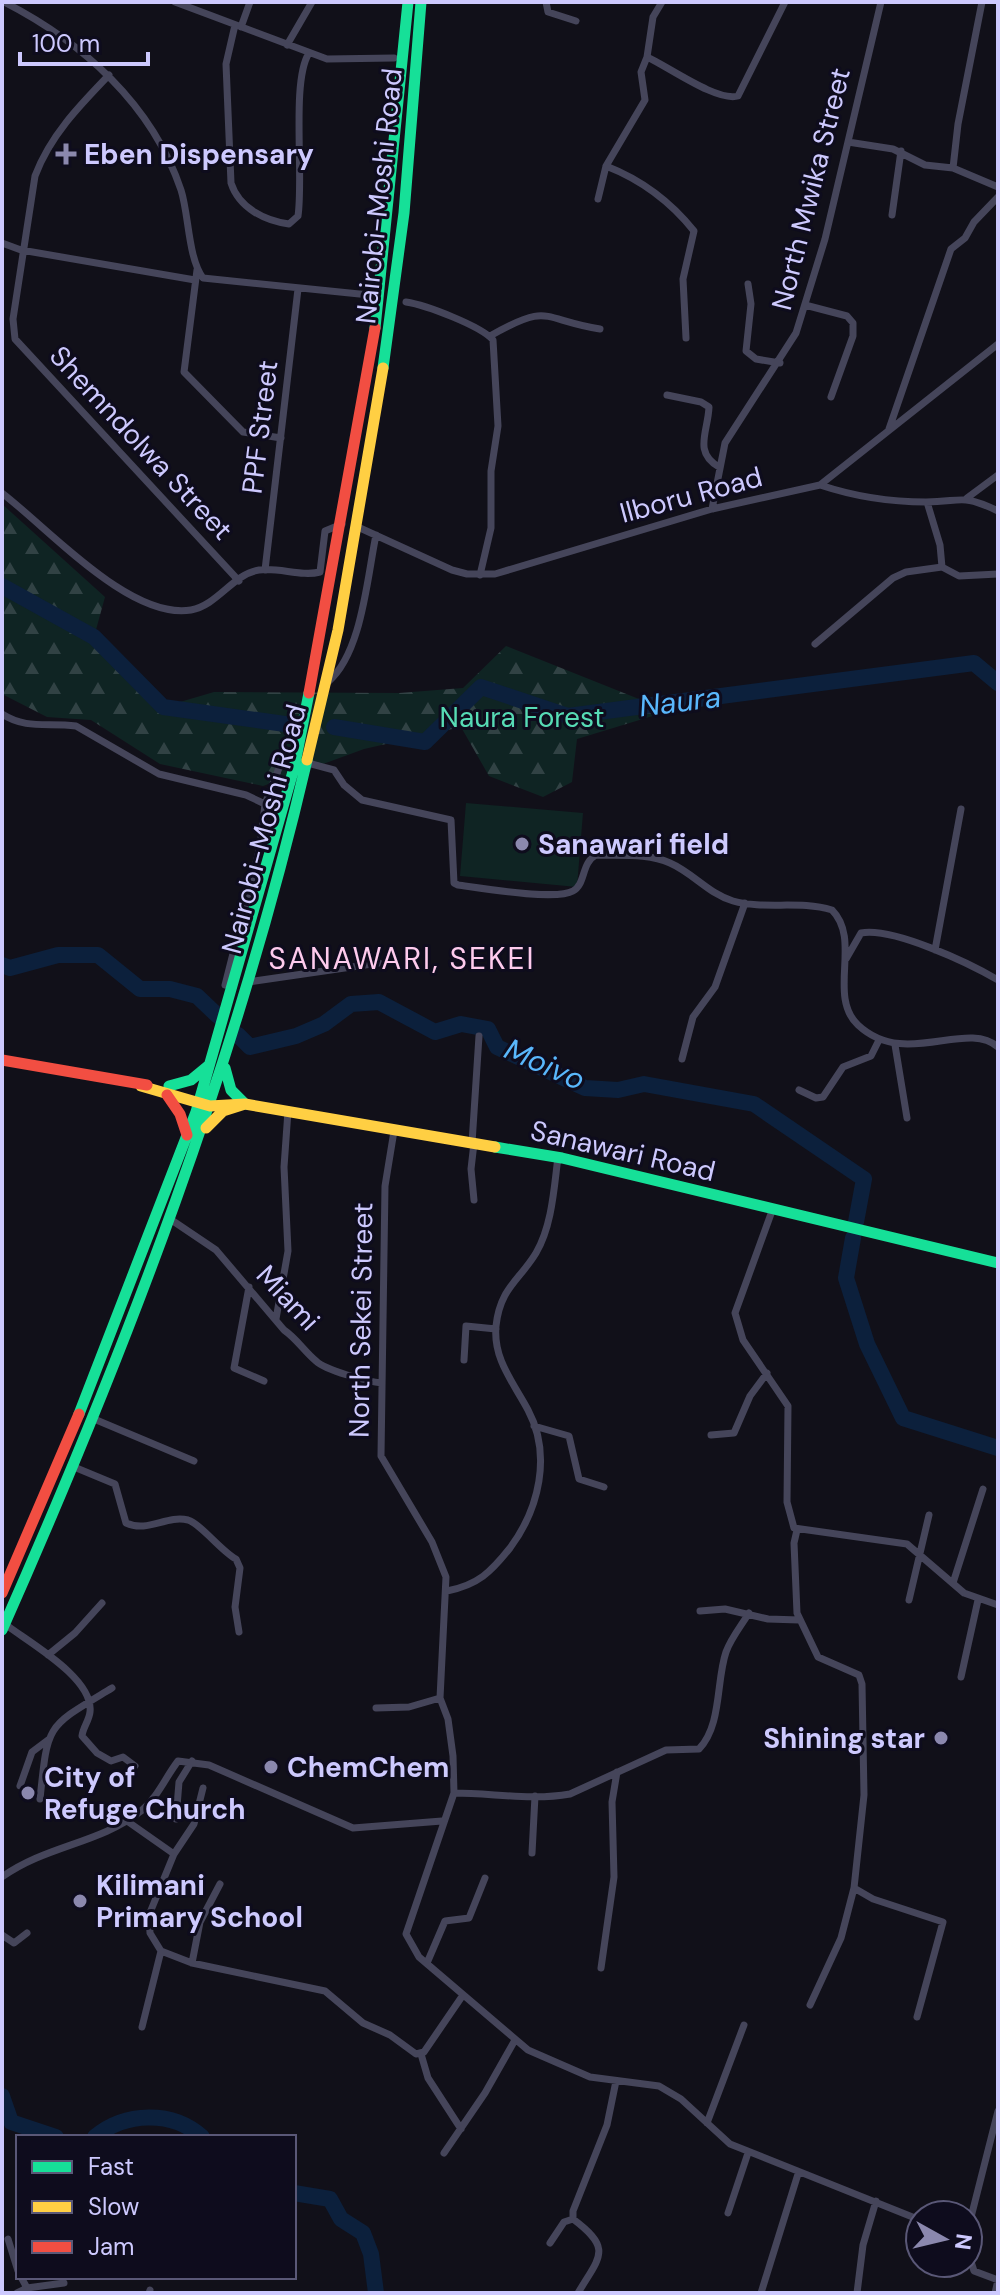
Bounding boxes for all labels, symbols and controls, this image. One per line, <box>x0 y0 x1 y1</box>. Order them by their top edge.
scale bar <box>20 16 148 66</box>
text: 100 m <box>32 28 100 59</box>
street label: North Mwika Street <box>763 64 859 314</box>
street label: Nairobi-Moshi Road <box>347 66 411 326</box>
place label: Eben Dispensary <box>84 136 314 173</box>
marker: Eben Dispensary <box>55 143 77 165</box>
street label: Shemndolwa Street <box>41 338 241 548</box>
street label: PPF Street <box>233 358 287 496</box>
street label: Ilboru Road <box>616 458 766 532</box>
water label: Naura <box>637 677 723 725</box>
park label: Naura Forest <box>440 699 604 736</box>
street label: Nairobi-Moshi Road <box>213 700 315 958</box>
place label: Sanawari field <box>538 826 729 863</box>
marker: Sanawari field <box>513 835 531 853</box>
district label: SANAWARI, SEKEI <box>269 939 535 978</box>
water label: Moivo <box>499 1029 591 1099</box>
street label: Sanawari Road <box>527 1112 719 1190</box>
street label: North Sekei Street <box>340 1202 382 1438</box>
street label: Miami <box>248 1257 328 1339</box>
place label: Shining star <box>763 1720 925 1757</box>
marker: Shining star <box>932 1729 950 1747</box>
place label: ChemChem <box>287 1749 449 1786</box>
marker: ChemChem <box>262 1758 280 1776</box>
place label: City of Refuge Church <box>44 1759 246 1828</box>
marker: City of Refuge Church <box>19 1784 37 1802</box>
place label: Kilimani Primary School <box>96 1867 303 1936</box>
marker: Kilimani Primary School <box>71 1892 89 1910</box>
legend <box>16 2135 296 2279</box>
text: Fast <box>88 2151 134 2182</box>
text: Slow <box>88 2191 139 2222</box>
north arrow <box>904 2199 984 2279</box>
text: Jam <box>88 2231 134 2262</box>
text: N <box>948 2232 979 2252</box>

